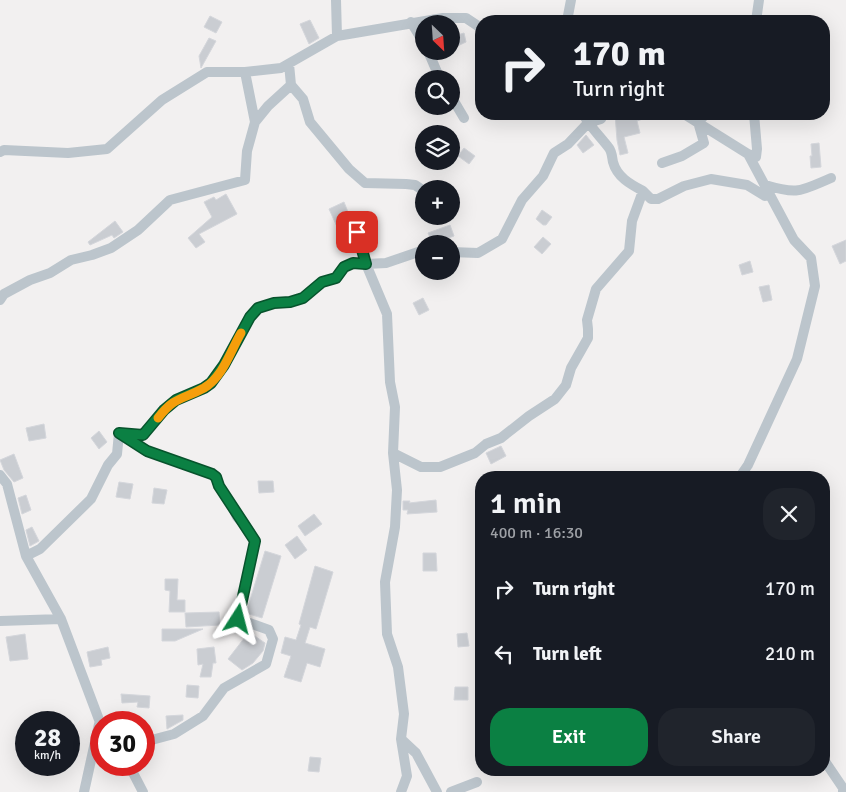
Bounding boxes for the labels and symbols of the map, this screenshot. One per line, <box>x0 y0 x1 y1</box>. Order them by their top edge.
north arrow <box>415 15 460 60</box>
pin <box>336 211 378 253</box>
position arrow <box>211 592 263 644</box>
speed limit sign: 30 <box>90 711 155 776</box>

